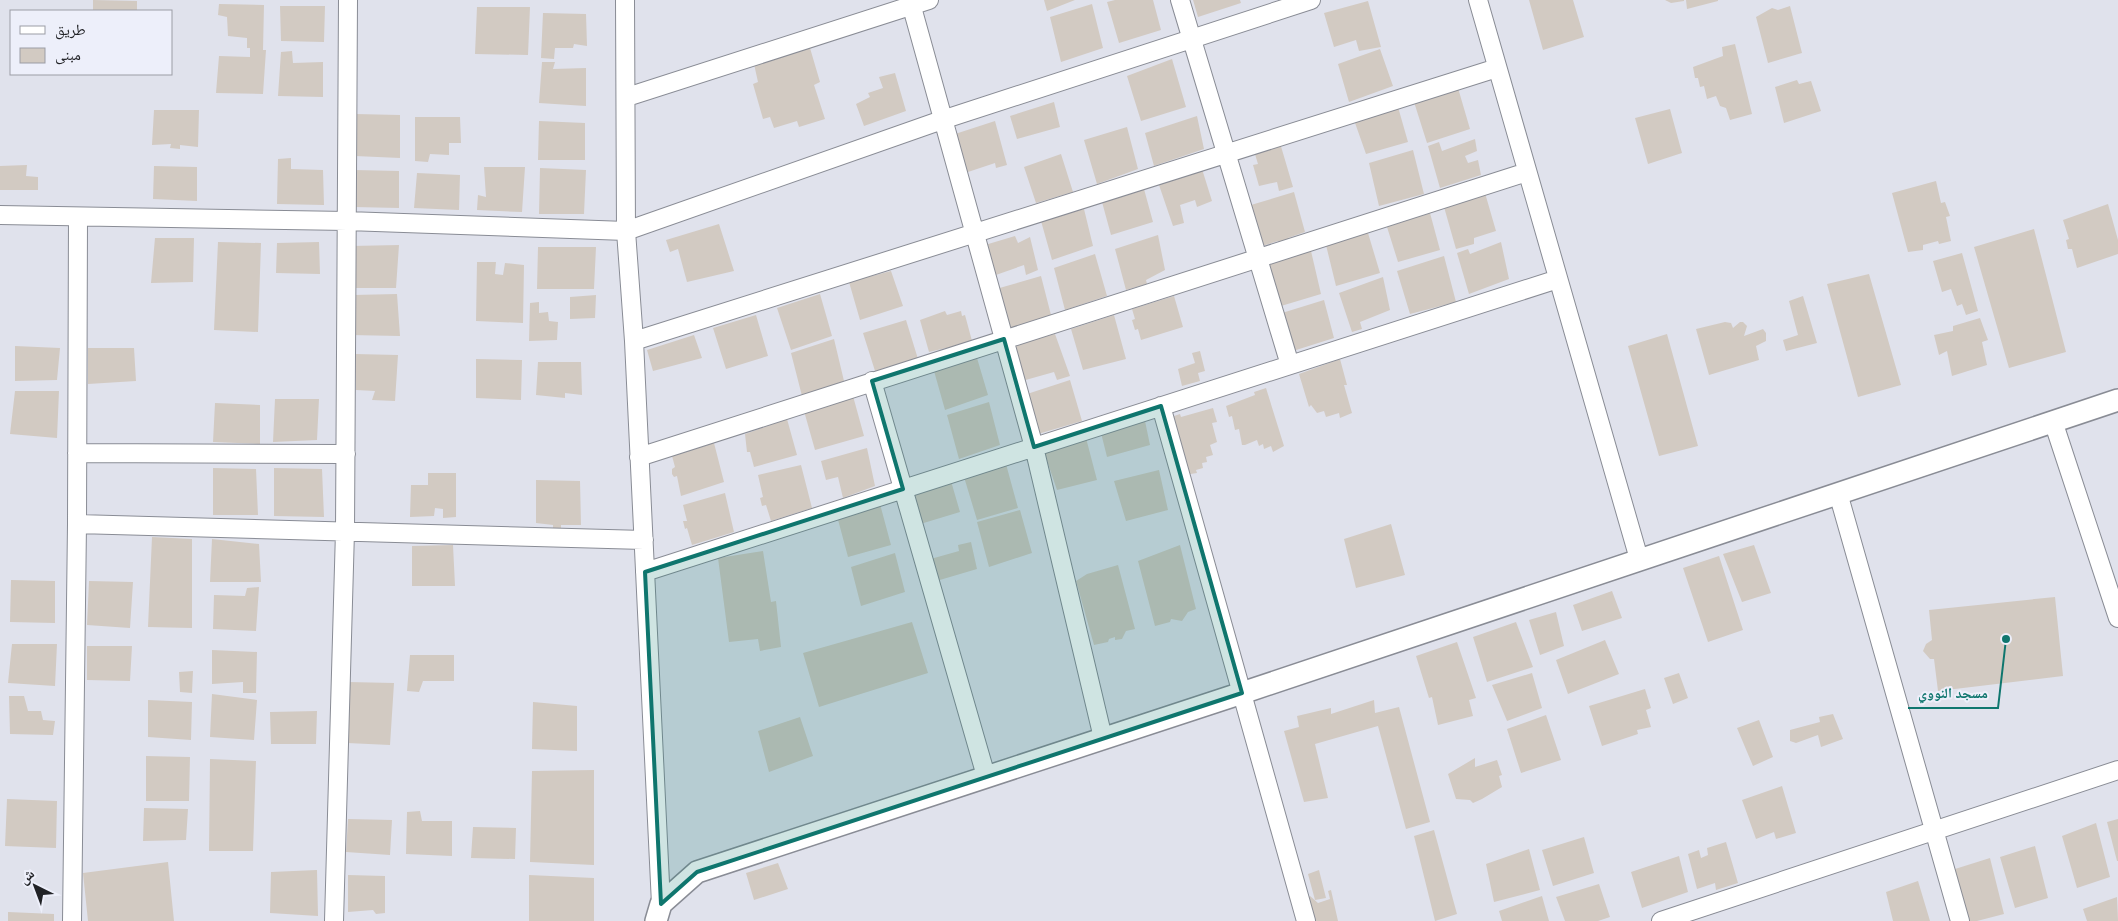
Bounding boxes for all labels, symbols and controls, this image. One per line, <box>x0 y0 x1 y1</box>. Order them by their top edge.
legend <box>10 10 172 75</box>
text: طريق <box>55 20 86 40</box>
text: مبنى <box>55 45 81 65</box>
callout: مسجد النووي <box>1908 679 1998 708</box>
text: مسجد النووي <box>1918 684 1988 704</box>
north arrow <box>10 861 60 911</box>
text: ش <box>15 865 38 888</box>

